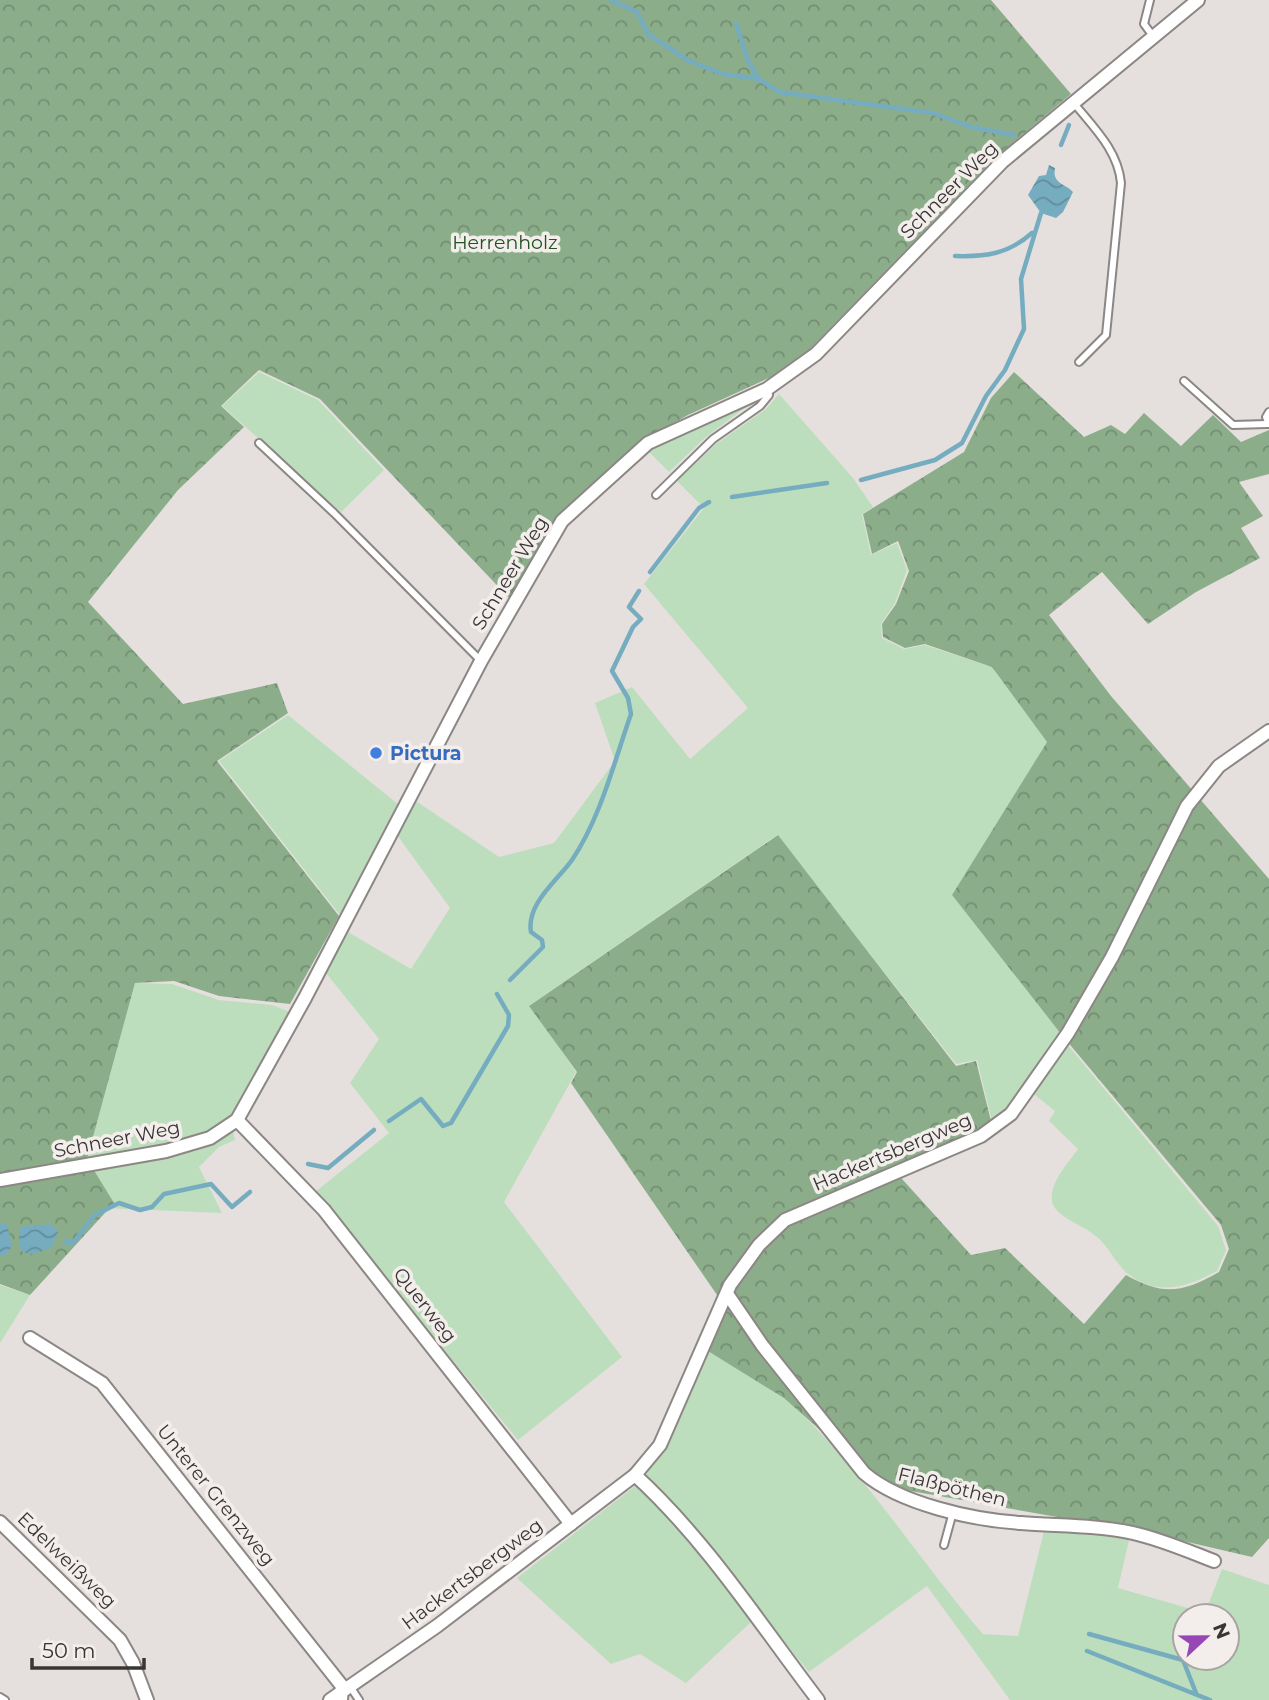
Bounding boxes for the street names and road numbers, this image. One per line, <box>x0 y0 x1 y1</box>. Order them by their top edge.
street label: Schneer Weg <box>896 137 1002 243</box>
street label: Schneer Weg <box>467 512 553 634</box>
street label: Hackertsbergweg <box>809 1108 975 1196</box>
street label: Schneer Weg <box>52 1115 182 1163</box>
street label: Querweg <box>389 1263 461 1347</box>
street label: Unterer Grenzweg <box>152 1420 280 1570</box>
street label: Flaßpöthen <box>896 1462 1008 1512</box>
street label: Edelweißweg <box>13 1507 121 1613</box>
street label: Hackertsbergweg <box>397 1514 547 1634</box>

